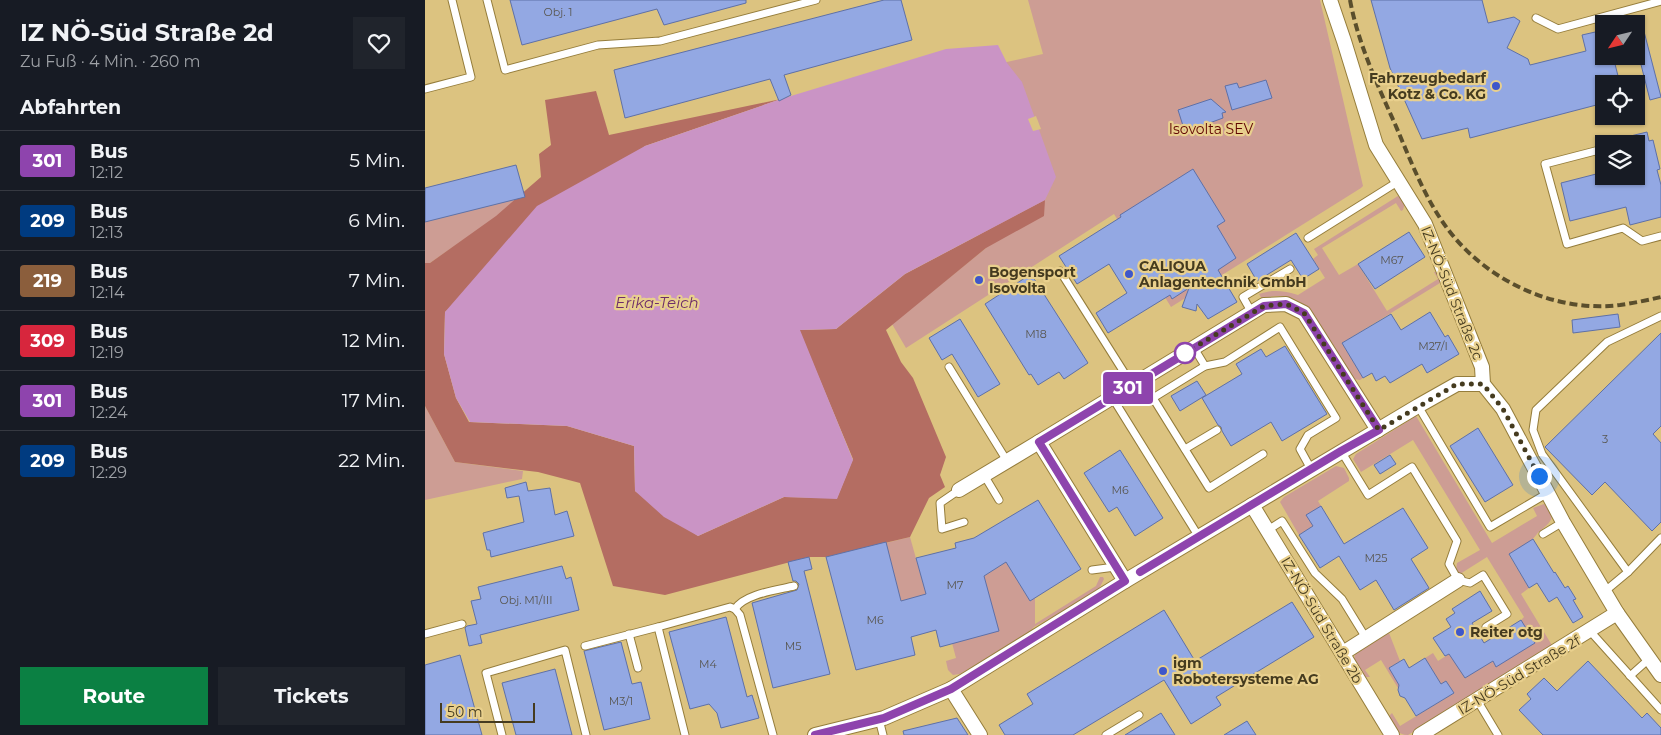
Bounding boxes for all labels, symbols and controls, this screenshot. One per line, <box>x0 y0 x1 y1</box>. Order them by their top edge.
house number: Obj. 1 <box>544 5 572 19</box>
north arrow <box>1595 15 1645 65</box>
map controls <box>1595 15 1645 185</box>
button: heart <box>353 17 405 69</box>
text: IZ NÖ-Süd Straße 2d <box>20 18 274 47</box>
text: Zu Fuß · 4 Min. · 260 m <box>20 52 200 71</box>
place label: Fahrzeugbedarf Kotz & Co. KG <box>1369 69 1487 103</box>
button: locate <box>1595 75 1645 125</box>
marker: Fahrzeugbedarf Kotz & Co. KG <box>1490 80 1502 92</box>
text: Abfahrten <box>20 96 121 119</box>
park label: Isovolta SEV <box>1169 120 1253 138</box>
button: layers <box>1595 135 1645 185</box>
text: Bus <box>90 140 128 163</box>
text: 5 Min. <box>349 149 405 172</box>
text: 301 <box>33 150 62 172</box>
text: 12:12 <box>90 163 123 182</box>
text: Bus <box>90 200 128 223</box>
text: 6 Min. <box>348 209 405 232</box>
text: 209 <box>30 210 65 232</box>
text: 12:13 <box>90 223 123 242</box>
street label: IZ-NÖ-Süd Straße 2c <box>1417 223 1487 363</box>
house number: M67 <box>1380 253 1404 267</box>
place label: CALIQUA Anlagentechnik GmbH <box>1138 257 1307 291</box>
text: Bus <box>90 260 128 283</box>
place label: Bogensport Isovolta <box>989 263 1076 297</box>
marker: CALIQUA Anlagentechnik GmbH <box>1123 268 1135 280</box>
text: 7 Min. <box>349 269 405 292</box>
text: 219 <box>33 270 62 292</box>
marker: Bogensport Isovolta <box>973 274 985 286</box>
text: 12:14 <box>90 283 125 302</box>
water label: Erika-Teich <box>615 293 699 312</box>
text: Bus <box>90 320 128 343</box>
house number: M18 <box>1025 327 1047 341</box>
text: 12 Min. <box>342 329 405 352</box>
text: 309 <box>30 330 65 352</box>
house number: M27/I <box>1418 339 1448 353</box>
unlabelled marker <box>1174 342 1196 364</box>
text: 12:19 <box>90 343 124 362</box>
line badge: 301 <box>1099 372 1157 404</box>
text: 301 <box>1113 377 1143 399</box>
text: Bus <box>90 380 128 403</box>
text: 17 Min. <box>342 389 405 412</box>
text: 301 <box>33 390 62 412</box>
text: 12:24 <box>90 403 128 422</box>
house number: 3 <box>1602 432 1608 446</box>
text: Bus <box>90 440 128 463</box>
text: 22 Min. <box>338 449 405 472</box>
text: 209 <box>30 450 65 472</box>
text: 12:29 <box>90 463 127 482</box>
your location <box>1527 464 1552 489</box>
house number: M6 <box>1111 483 1129 497</box>
house number: M25 <box>1365 551 1387 565</box>
street label: IZ-NÖ-Süd Straße 2b <box>1277 553 1367 687</box>
house number: M7 <box>947 578 963 592</box>
house number: Obj. M1/III <box>499 593 553 607</box>
house number: M6 <box>866 613 884 627</box>
place label: Reiter otg <box>1470 623 1543 641</box>
marker: Reiter otg <box>1454 626 1466 638</box>
street label: IZ-NÖ-Süd Straße 2f <box>1454 631 1585 719</box>
house number: M5 <box>785 639 801 653</box>
place label: igm Robotersysteme AG <box>1173 654 1319 688</box>
house number: M4 <box>699 657 718 671</box>
marker: igm Robotersysteme AG <box>1157 665 1169 677</box>
button: Route <box>20 667 208 725</box>
button: Tickets <box>218 667 405 725</box>
house number: M3/1 <box>609 694 633 708</box>
scale bar <box>440 700 535 723</box>
text: 50 m <box>447 703 483 721</box>

